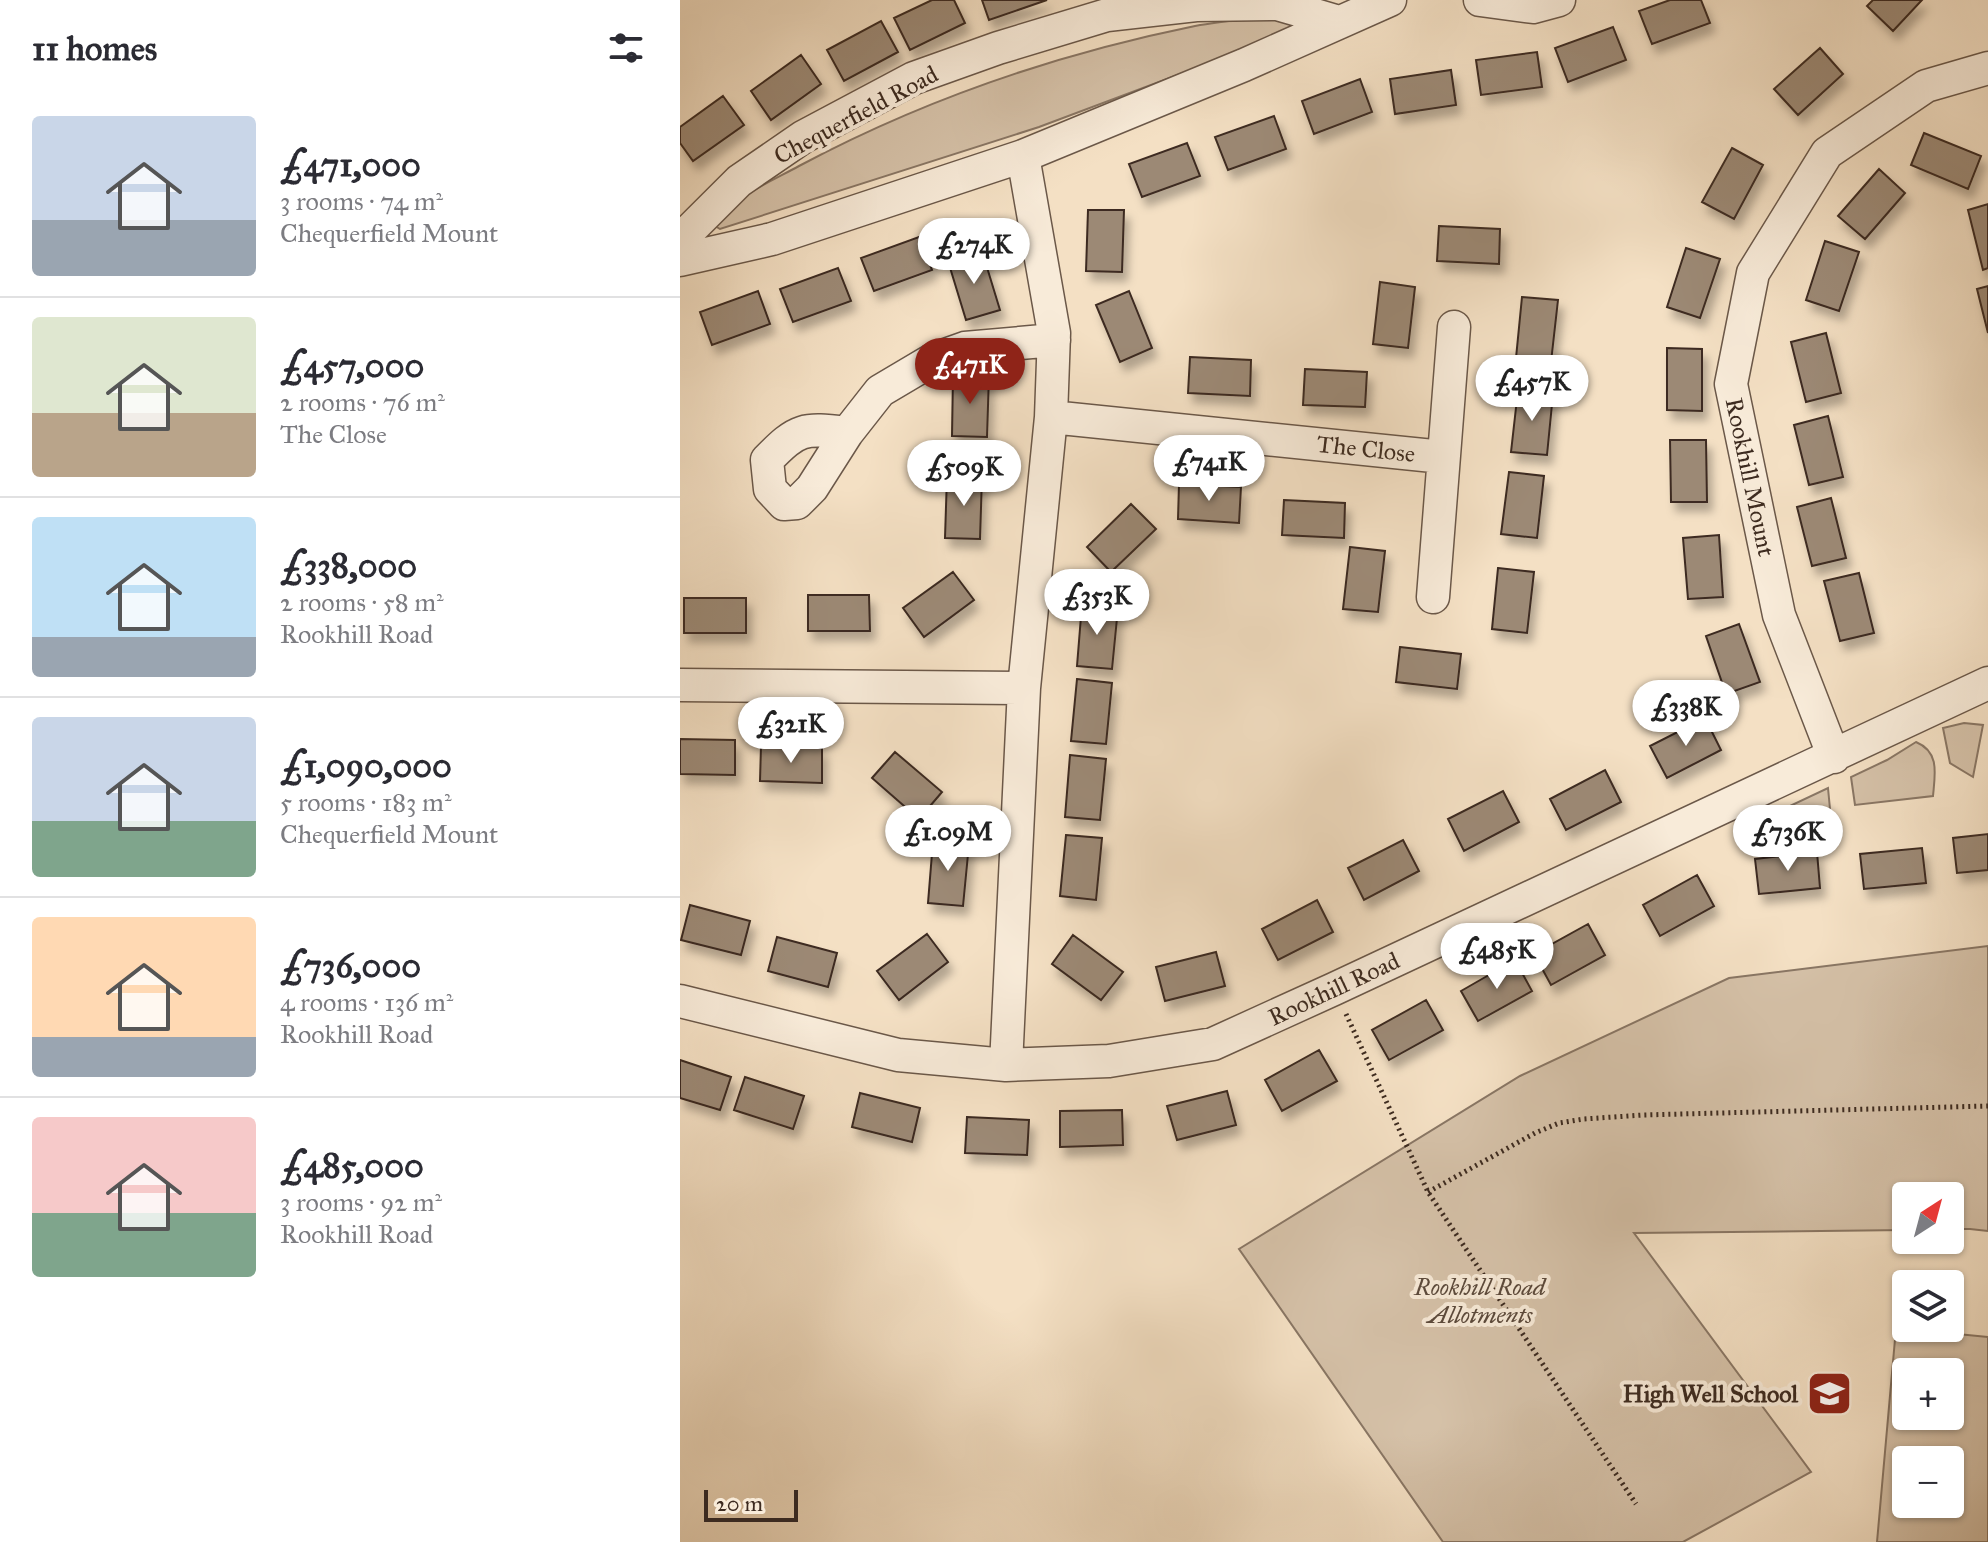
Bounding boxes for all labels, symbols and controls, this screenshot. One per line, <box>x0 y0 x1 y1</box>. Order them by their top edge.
icon: filters <box>604 26 648 70</box>
text: 11 homes <box>32 28 157 69</box>
street label: Chequerfield Road <box>769 59 943 171</box>
text: £471,000 <box>280 144 421 185</box>
icon: home <box>96 148 192 244</box>
text: 3 rooms · 74 m² <box>280 185 443 217</box>
text: Chequerfield Mount <box>280 217 498 249</box>
pin: £274K <box>918 218 1030 286</box>
text: £274K <box>936 228 1012 260</box>
pin: £471K <box>914 338 1026 406</box>
text: £457,000 <box>280 345 424 386</box>
text: £471K <box>933 348 1007 380</box>
icon: home <box>96 349 192 445</box>
pin: £457K <box>1476 355 1588 423</box>
text: £457K <box>1494 365 1570 397</box>
text: 2 rooms · 76 m² <box>280 386 445 418</box>
street label: Rookhill Mount <box>1719 395 1782 559</box>
text: The Close <box>280 418 387 450</box>
street label: The Close <box>1315 429 1417 469</box>
pin: £741K <box>1153 435 1265 503</box>
pin: £509K <box>908 440 1020 508</box>
text: £741K <box>1172 445 1246 477</box>
text: £509K <box>925 450 1003 482</box>
text: £338,000 <box>280 545 417 586</box>
icon: home <box>96 549 192 645</box>
pin: £353K <box>1041 569 1153 637</box>
text: £353K <box>1062 579 1132 611</box>
text: 2 rooms · 58 m² <box>280 586 444 618</box>
text: Rookhill Road <box>280 618 433 650</box>
pin: £338K <box>1630 680 1742 748</box>
text: £338K <box>1650 690 1722 722</box>
pin: £321K <box>735 697 847 765</box>
text: £321K <box>756 707 826 739</box>
text: £1,090,000 <box>280 745 452 786</box>
icon: home <box>96 749 192 845</box>
text: 5 rooms · 183 m² <box>280 786 452 818</box>
pin: £1.09M <box>883 805 1013 873</box>
pin: £736K <box>1732 805 1844 873</box>
text: £1.09M <box>903 815 993 847</box>
text: £736K <box>1751 815 1825 847</box>
text: Chequerfield Mount <box>280 818 498 850</box>
pin: £485K <box>1441 923 1553 991</box>
text: £485K <box>1459 933 1535 965</box>
text: £736,000 <box>280 945 421 986</box>
street label: Rookhill Road <box>1264 946 1404 1032</box>
icon: home <box>96 949 192 1045</box>
text: 4 rooms · 136 m² <box>280 986 453 1018</box>
text: Rookhill Road <box>280 1018 433 1050</box>
text: £485,000 <box>280 1145 424 1186</box>
icon: home <box>96 1149 192 1245</box>
north arrow <box>1892 1182 1964 1254</box>
map controls <box>1892 1182 1964 1518</box>
text: 3 rooms · 92 m² <box>280 1186 442 1218</box>
text: Rookhill Road <box>280 1218 433 1250</box>
button: layers <box>1892 1270 1964 1342</box>
park label: Rookhill Road Allotments <box>1413 1272 1547 1330</box>
button: + <box>1892 1358 1964 1430</box>
school or university icon: High Well School <box>1805 1370 1853 1418</box>
place label: High Well School <box>1623 1379 1799 1409</box>
button: − <box>1892 1446 1964 1518</box>
scale bar <box>704 1486 798 1522</box>
text: 20 m <box>716 1490 763 1517</box>

